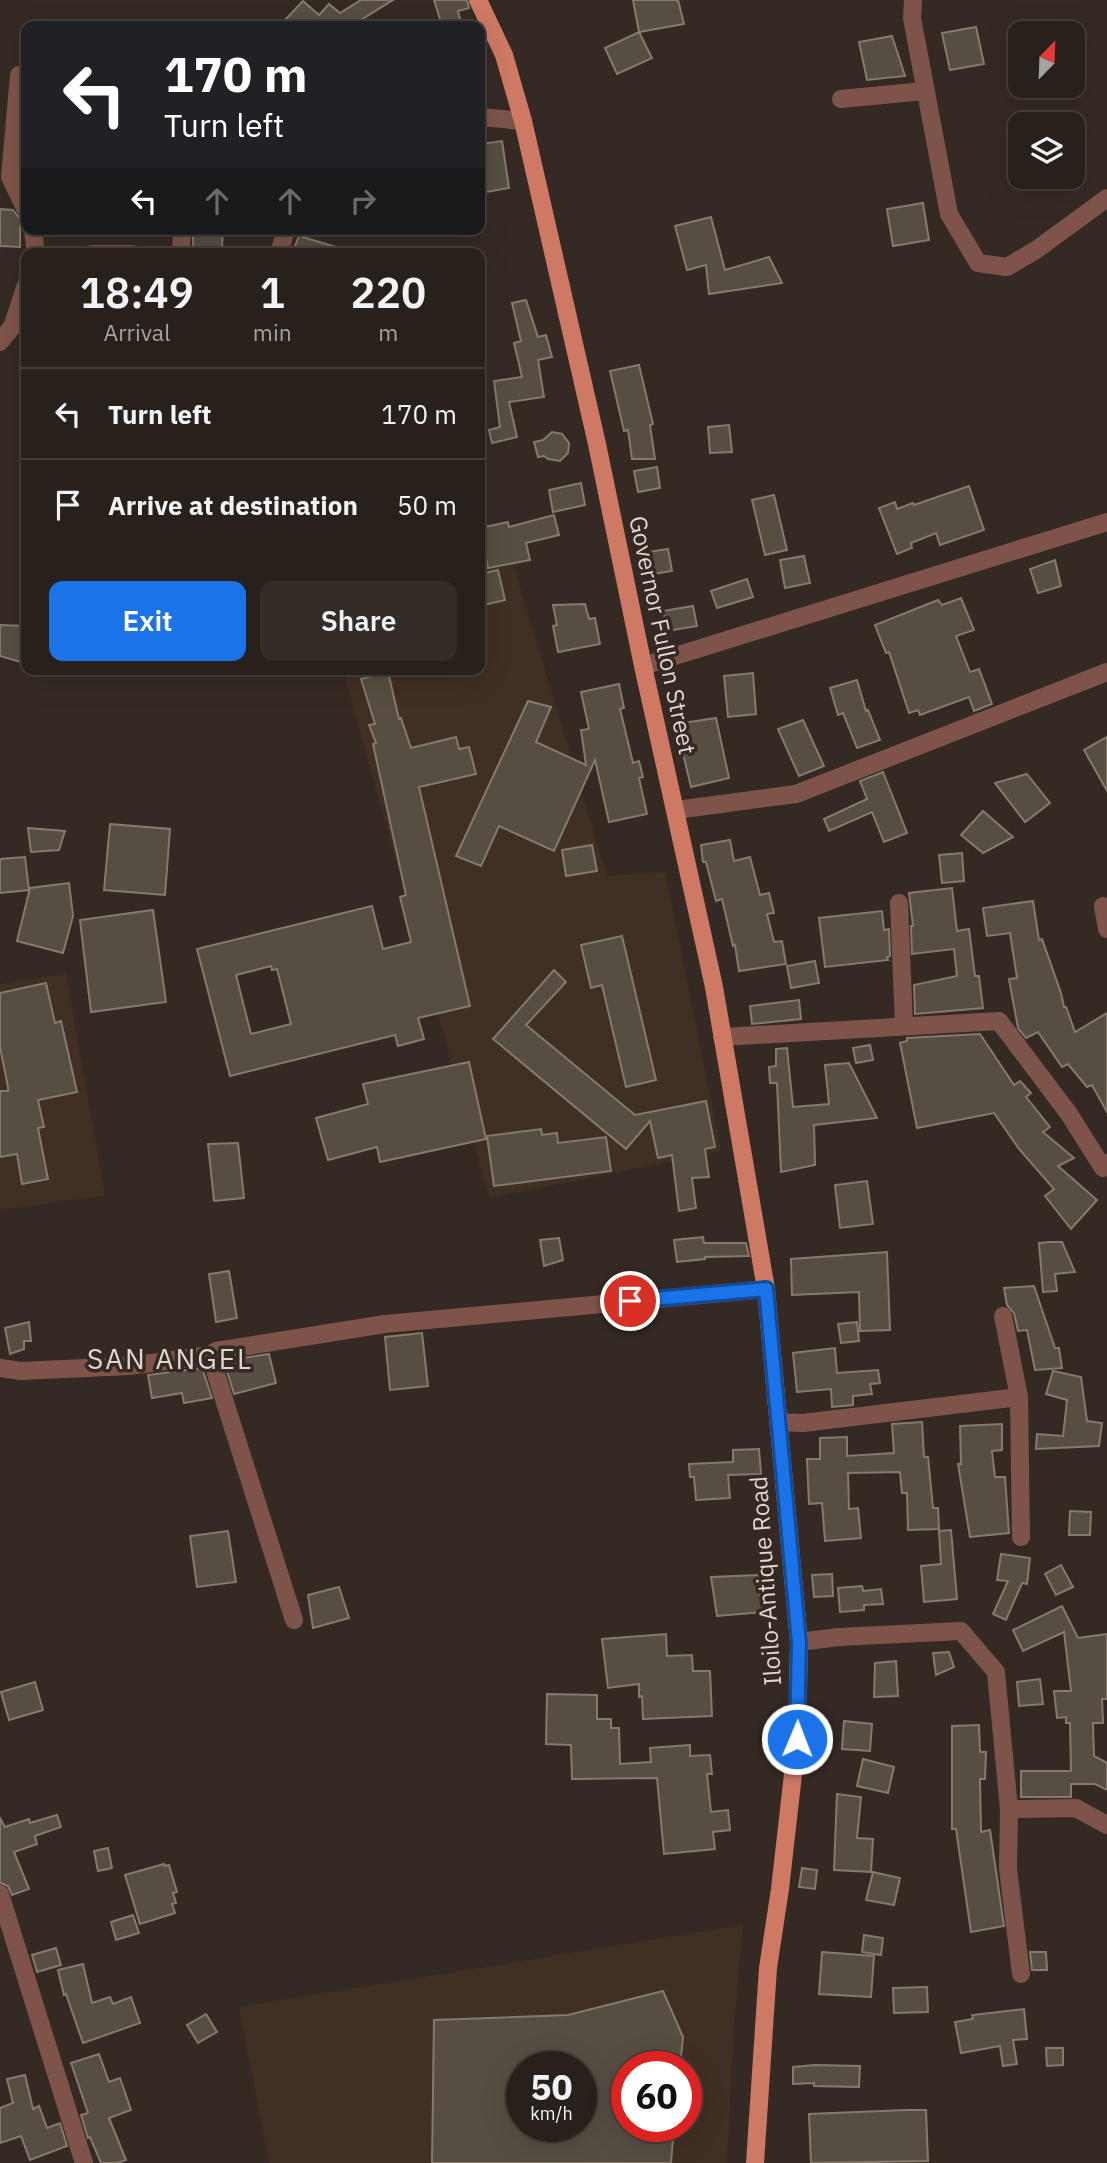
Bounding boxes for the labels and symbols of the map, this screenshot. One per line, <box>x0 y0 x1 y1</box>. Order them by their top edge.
north arrow <box>1008 21 1085 98</box>
street label: Governor Fullon Street <box>622 513 704 757</box>
pin <box>600 1271 660 1331</box>
district label: SAN ANGEL <box>87 1340 253 1377</box>
street label: Iloilo-Antique Road <box>742 1475 788 1687</box>
position arrow <box>760 1702 834 1776</box>
speed limit sign: 60 <box>611 2051 702 2142</box>

